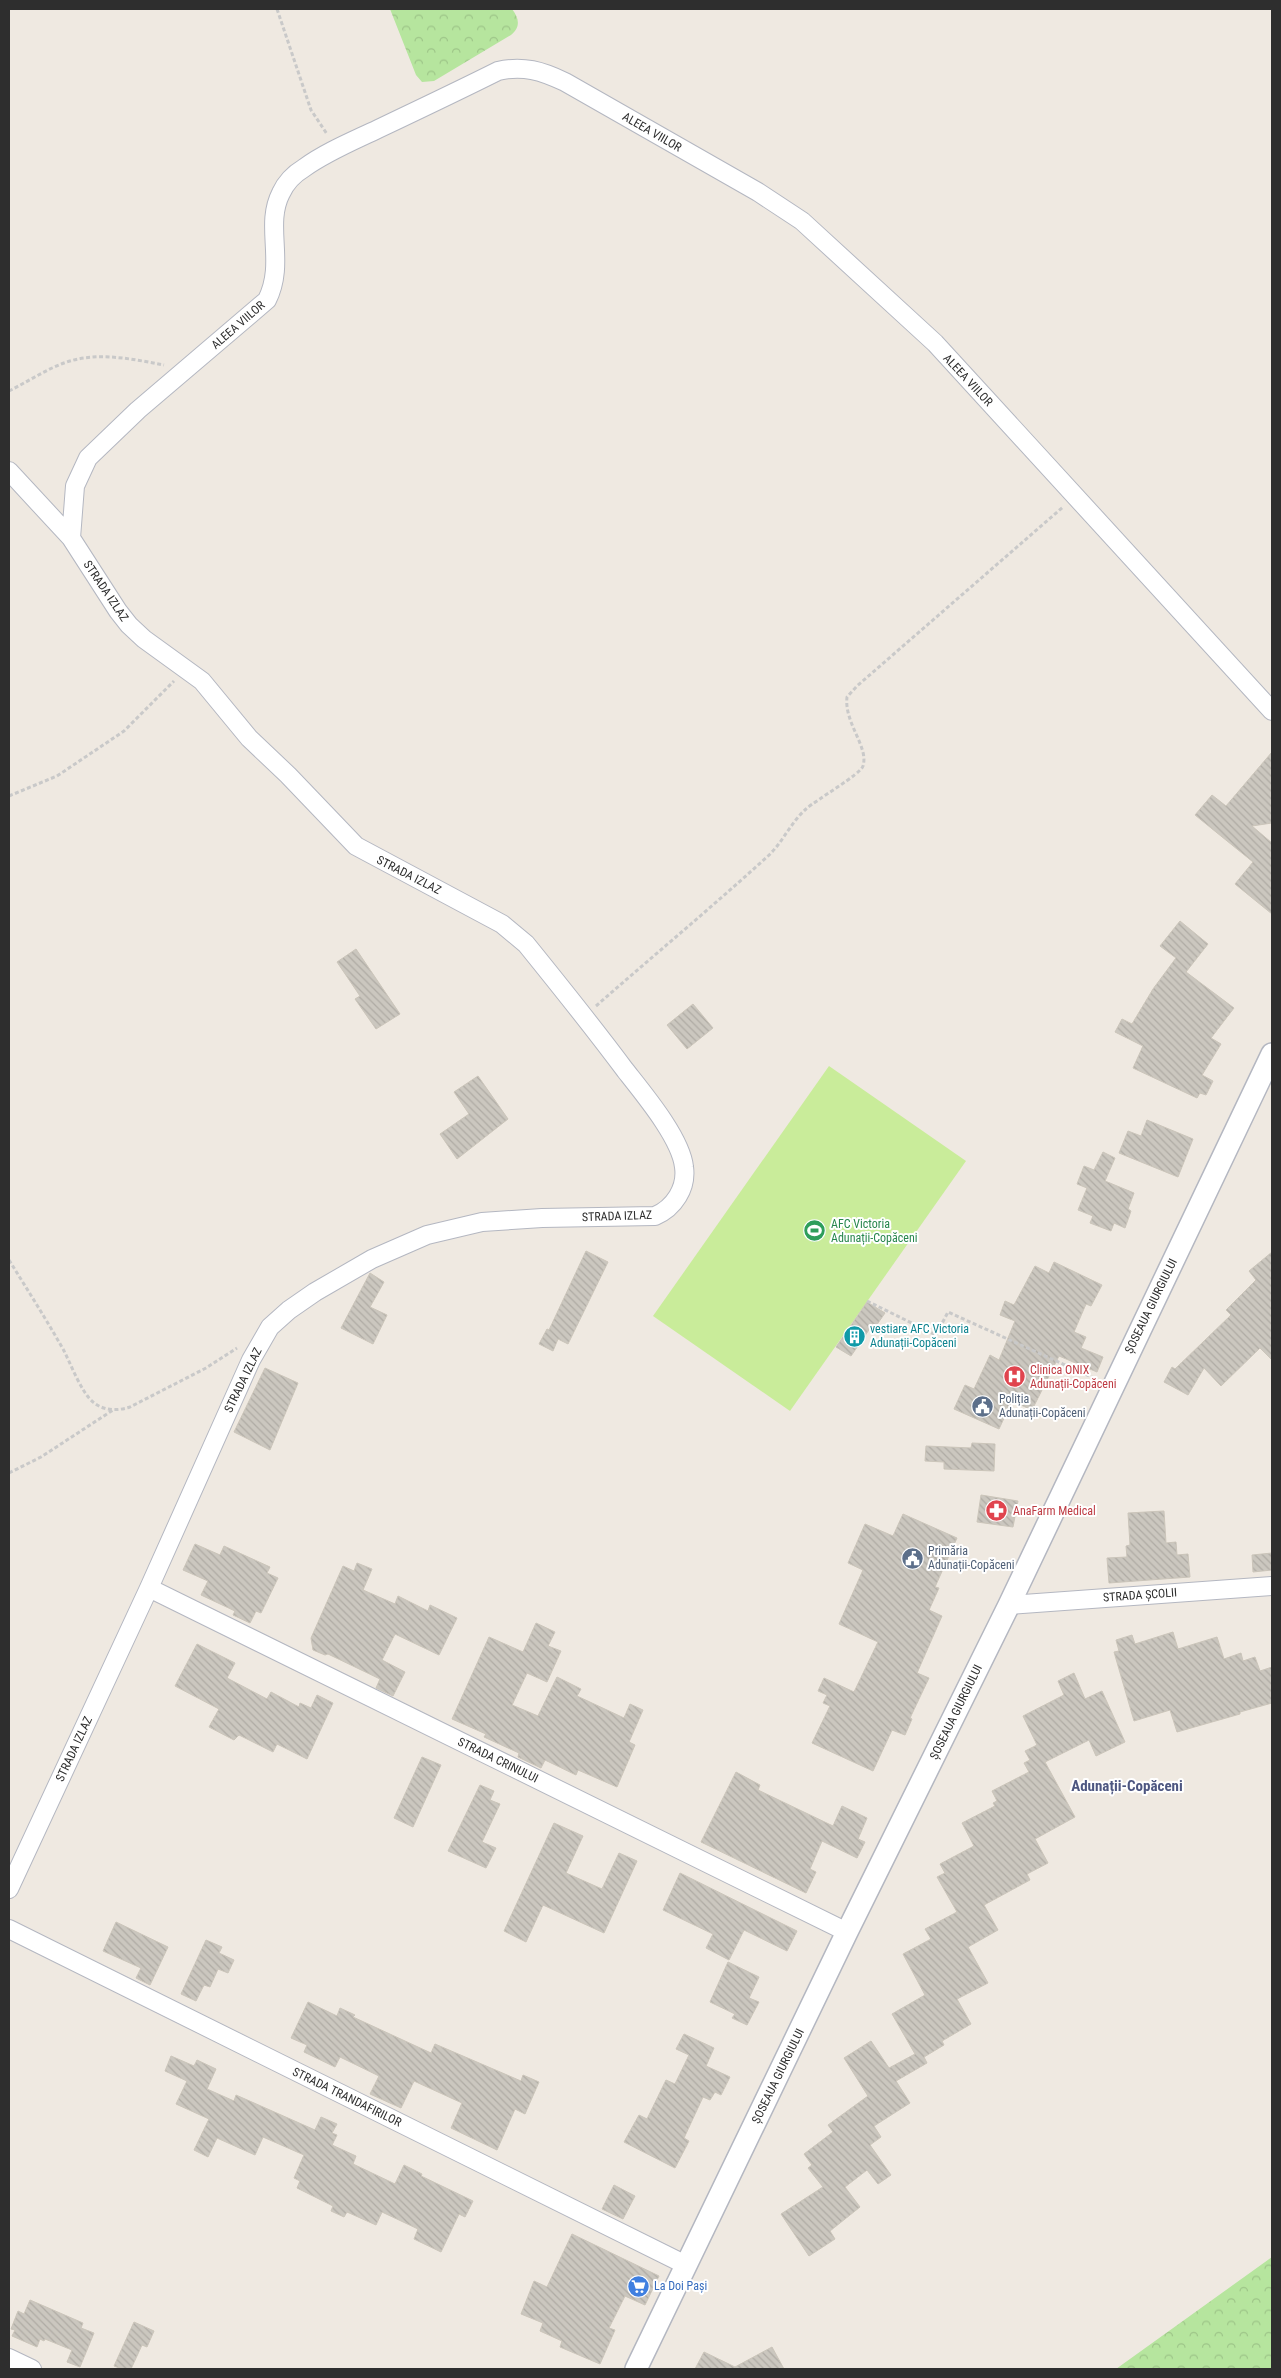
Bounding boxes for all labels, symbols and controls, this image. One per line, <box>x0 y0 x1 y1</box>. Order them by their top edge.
street label: ALEEA VIILOR <box>620 109 685 155</box>
street label: ALEEA VIILOR <box>209 298 268 352</box>
street label: ALEEA VIILOR <box>940 351 996 409</box>
street label: STRADA IZLAZ <box>80 558 132 624</box>
street label: STRADA IZLAZ <box>374 853 444 897</box>
street label: STRADA IZLAZ <box>582 1208 652 1224</box>
place label: AFC Victoria Adunații-Copăceni <box>831 1217 918 1246</box>
sports icon: AFC Victoria Adunații-Copăceni <box>803 1219 827 1243</box>
street label: ȘOSEAUA GIURGIULUI <box>1122 1256 1181 1356</box>
place label: vestiare AFC Victoria Adunații-Copăceni <box>870 1322 969 1351</box>
building icon: vestiare AFC Victoria Adunații-Copăceni <box>842 1324 866 1348</box>
street label: STRADA IZLAZ <box>221 1345 265 1415</box>
place label: Clinica ONIX Adunații-Copăceni <box>1030 1363 1117 1392</box>
hospital icon: Clinica ONIX Adunații-Copăceni <box>1002 1365 1026 1389</box>
place label: Poliția Adunații-Copăceni <box>999 1392 1086 1421</box>
public building icon: Poliția Adunații-Copăceni <box>971 1394 995 1418</box>
pharmacy icon: AnaFarm Medical <box>985 1499 1009 1523</box>
place label: AnaFarm Medical <box>1013 1504 1096 1518</box>
place label: Primăria Adunații-Copăceni <box>928 1544 1015 1573</box>
public building icon: Primăria Adunații-Copăceni <box>900 1546 924 1570</box>
street label: STRADA ȘCOLII <box>1103 1585 1178 1606</box>
street label: ȘOSEAUA GIURGIULUI <box>927 1662 986 1762</box>
street label: STRADA IZLAZ <box>53 1714 95 1784</box>
street label: STRADA CRINULUI <box>456 1734 540 1786</box>
district label: Adunații-Copăceni <box>1071 1777 1183 1795</box>
street label: ȘOSEAUA GIURGIULUI <box>749 2026 808 2126</box>
street label: STRADA TRANDAFIRILOR <box>290 2064 404 2130</box>
supermarket icon: La Doi Pași <box>626 2274 650 2298</box>
place label: La Doi Pași <box>654 2279 707 2294</box>

